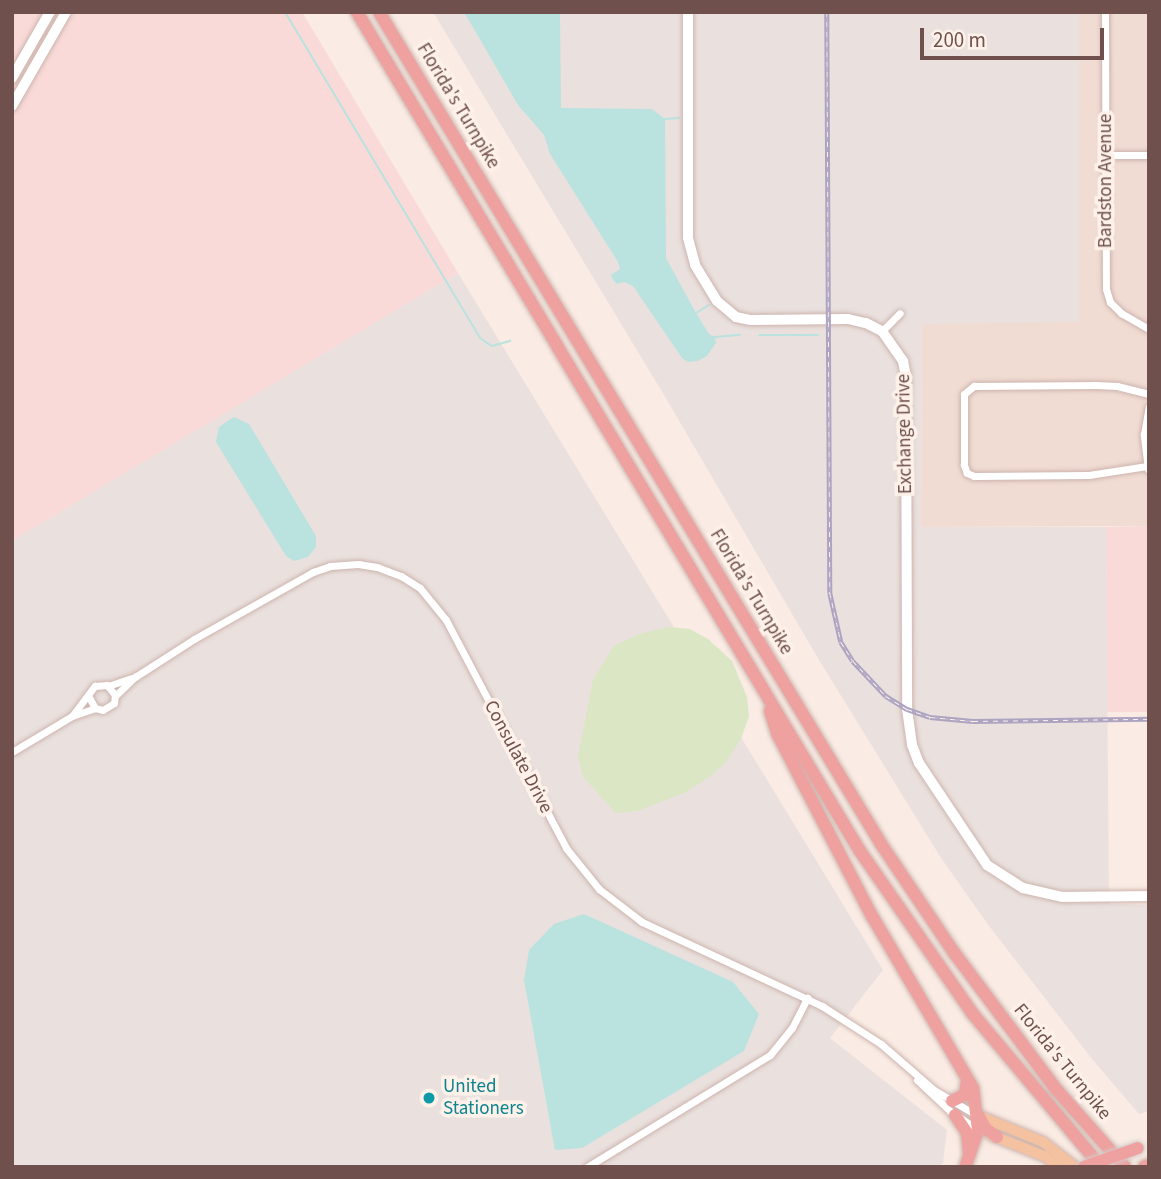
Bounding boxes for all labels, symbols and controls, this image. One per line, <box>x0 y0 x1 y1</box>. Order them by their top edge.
scale bar <box>923 14 1107 58</box>
text: 200 m <box>933 25 986 55</box>
street label: Florida's Turnpike <box>412 39 504 173</box>
street label: Bardston Avenue <box>1095 114 1117 248</box>
street label: Exchange Drive <box>893 374 917 494</box>
street label: Florida's Turnpike <box>705 525 797 659</box>
street label: Consulate Drive <box>479 697 557 817</box>
street label: Florida's Turnpike <box>1008 1000 1116 1124</box>
place label: United Stationers <box>443 1076 524 1120</box>
marker: United Stationers <box>421 1090 437 1106</box>

